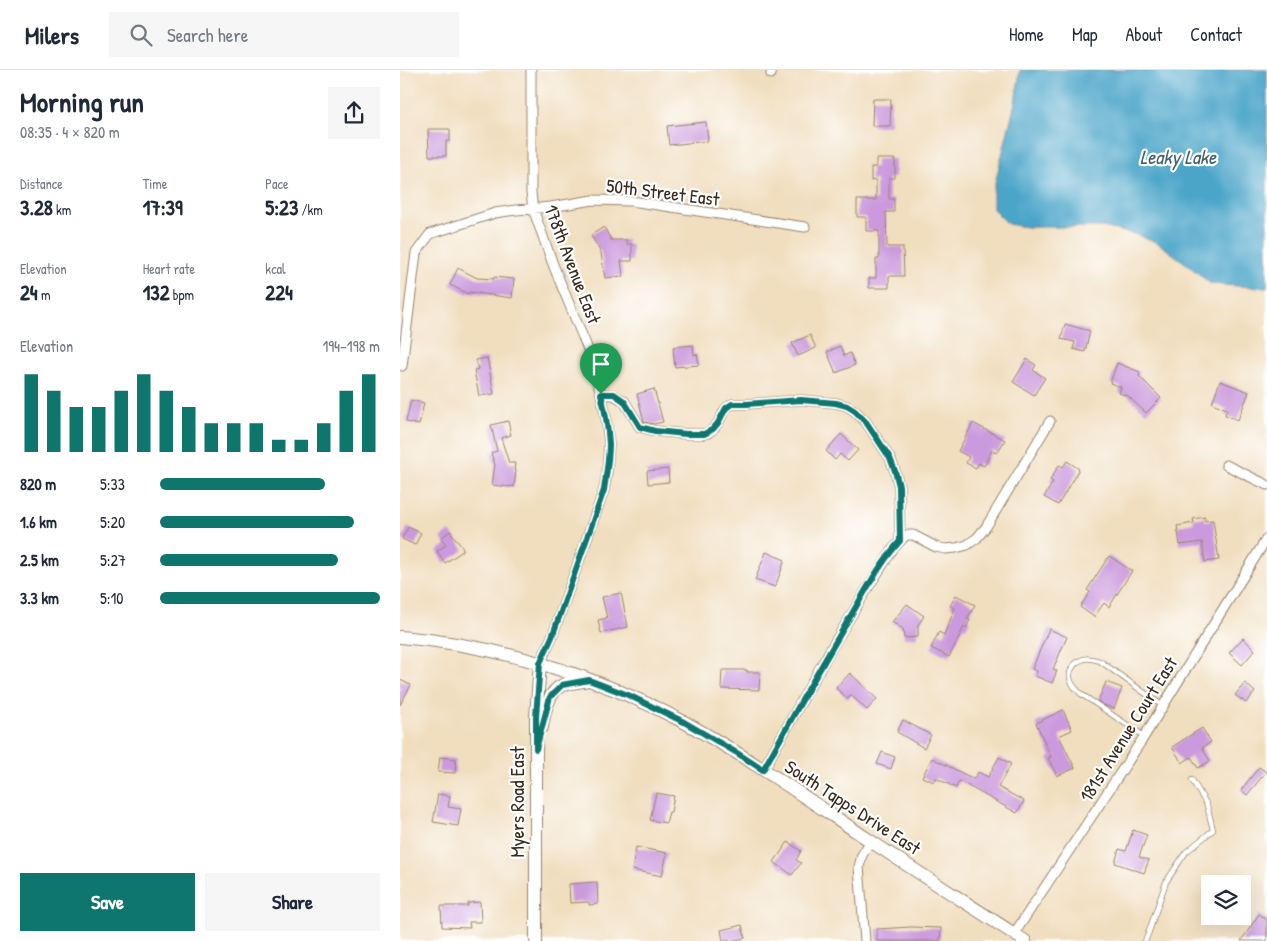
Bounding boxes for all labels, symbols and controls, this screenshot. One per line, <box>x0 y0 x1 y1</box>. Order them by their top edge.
search box <box>109 12 459 57</box>
text: Milers <box>25 19 79 51</box>
icon: search <box>127 21 155 49</box>
text: Search here <box>167 22 248 48</box>
text: Home <box>1009 22 1044 47</box>
text: Map <box>1072 22 1097 47</box>
text: About <box>1125 22 1162 47</box>
text: Contact <box>1190 22 1242 47</box>
text: Morning run <box>20 83 144 121</box>
button: share <box>328 87 380 139</box>
text: 08:35 · 4 × 820 m <box>20 121 120 143</box>
water label: Leaky Lake <box>1140 143 1217 171</box>
street label: 50th Street East <box>605 172 721 212</box>
text: Distance <box>20 174 63 193</box>
text: Time <box>143 174 167 193</box>
text: Pace <box>265 174 289 193</box>
text: 3.28 <box>20 193 53 222</box>
text: 17:39 <box>143 193 183 222</box>
text: 5:23 <box>265 193 298 222</box>
text: km <box>53 200 71 219</box>
text: /km <box>298 200 323 219</box>
street label: 178th Avenue East <box>538 201 608 328</box>
text: Elevation <box>20 259 67 278</box>
text: Heart rate <box>143 259 195 278</box>
text: kcal <box>265 259 286 278</box>
text: 24 <box>20 278 38 307</box>
text: 132 <box>143 278 170 307</box>
text: 224 <box>265 278 293 307</box>
text: m <box>38 285 50 304</box>
text: bpm <box>170 285 194 304</box>
text: Elevation <box>20 335 73 357</box>
text: 194–198 m <box>322 335 380 357</box>
pin <box>580 343 622 394</box>
icon: arrive <box>587 350 615 378</box>
text: 820 m <box>20 473 56 495</box>
text: 5:33 <box>100 473 125 495</box>
text: 1.6 km <box>20 511 57 533</box>
text: 5:20 <box>100 511 125 533</box>
text: 2.5 km <box>20 549 59 571</box>
text: 5:27 <box>100 549 126 571</box>
text: 3.3 km <box>20 587 59 609</box>
text: 5:10 <box>100 587 123 609</box>
street label: 181st Avenue Court East <box>1073 651 1183 806</box>
street label: Myers Road East <box>504 746 530 858</box>
street label: South Tapps Drive East <box>780 753 926 861</box>
button: Save <box>20 873 195 931</box>
button: Share <box>205 873 380 931</box>
map controls <box>1201 875 1251 925</box>
button: layers <box>1201 875 1251 925</box>

